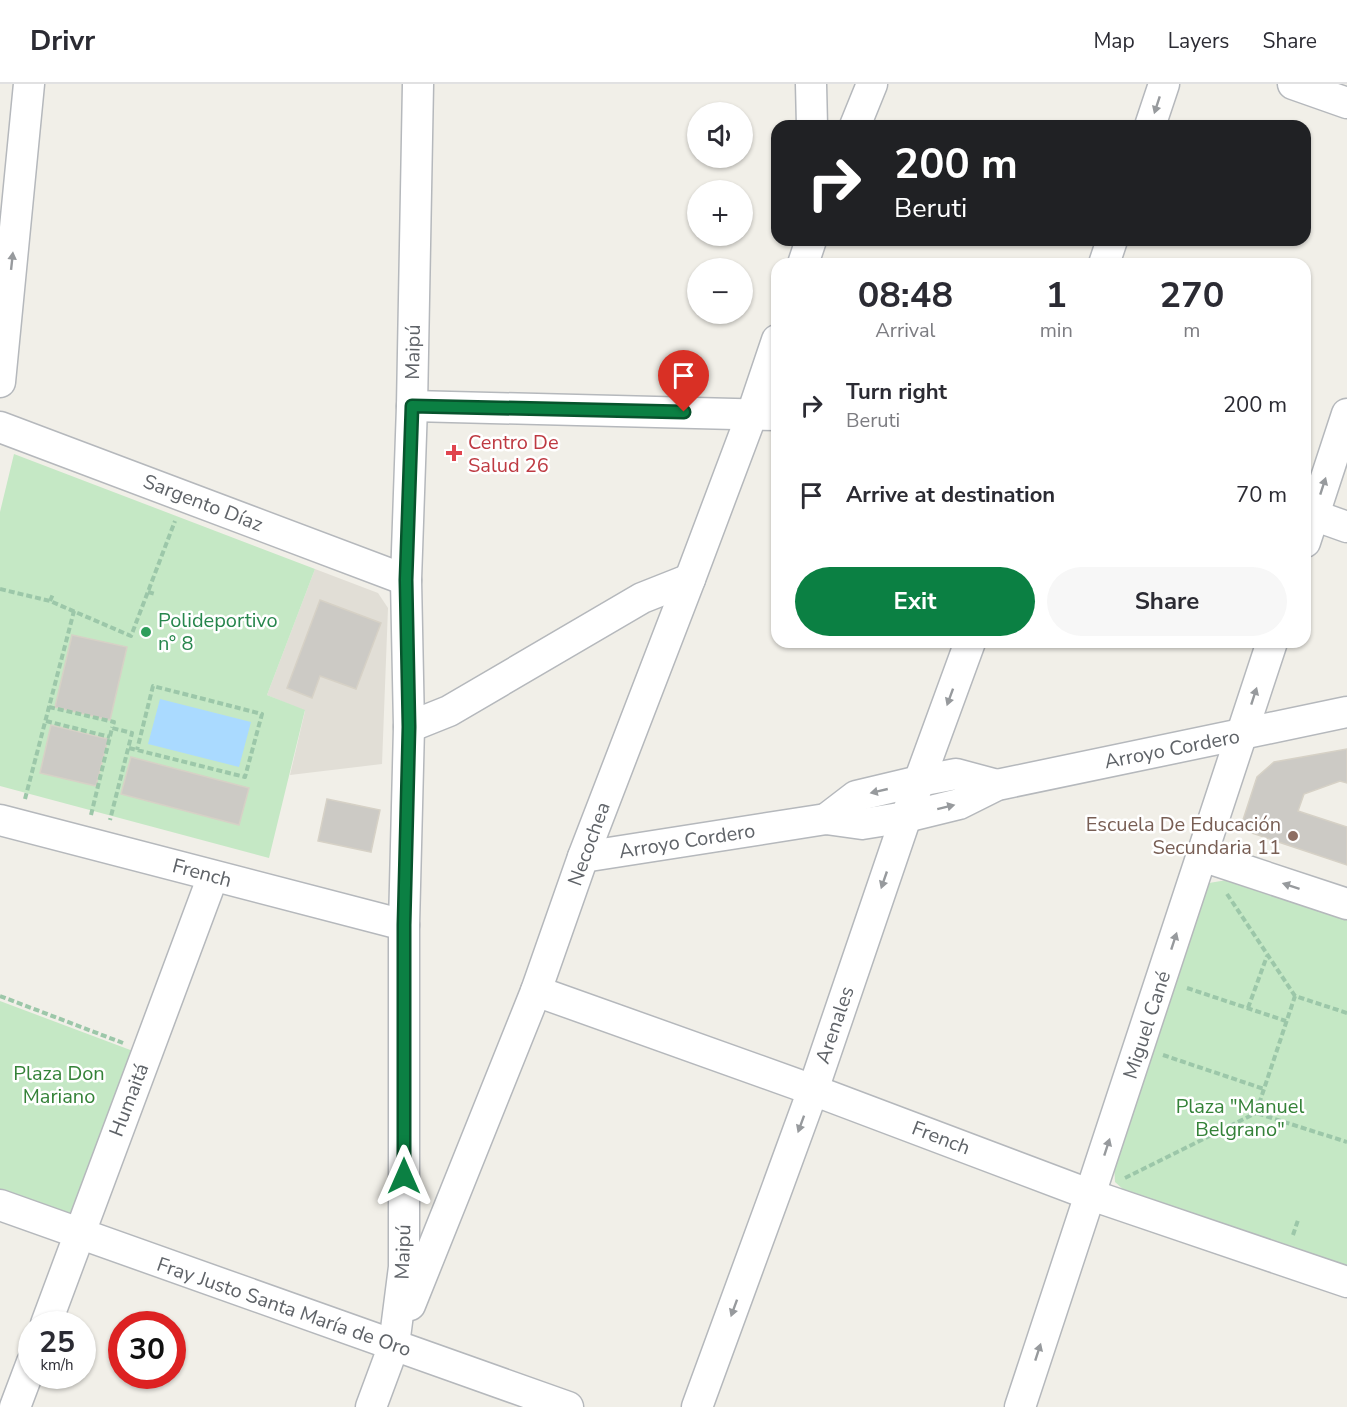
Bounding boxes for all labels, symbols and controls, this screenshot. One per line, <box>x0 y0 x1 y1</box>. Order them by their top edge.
text: Drivr <box>30 22 95 60</box>
text: Map <box>1093 27 1135 55</box>
text: Layers <box>1168 27 1229 55</box>
text: Share <box>1262 27 1317 55</box>
one-way arrow <box>1151 96 1161 114</box>
map controls <box>687 102 753 324</box>
button: sound <box>687 102 753 168</box>
text: 200 m <box>894 136 1018 193</box>
icon: right <box>795 144 873 222</box>
button: + <box>687 180 753 246</box>
text: Beruti <box>894 190 967 227</box>
one-way arrow <box>7 252 17 271</box>
button: − <box>687 258 753 324</box>
text: 08:48 <box>858 271 953 320</box>
text: 1 <box>1045 271 1067 320</box>
text: 270 <box>1159 271 1224 320</box>
text: Arrival <box>875 317 935 344</box>
text: min <box>1040 317 1073 344</box>
text: m <box>1183 317 1200 344</box>
street label: Maipú <box>399 324 427 380</box>
pin <box>658 350 709 412</box>
icon: arrive <box>667 359 700 392</box>
text: Turn right <box>846 377 947 407</box>
icon: right <box>795 389 828 422</box>
text: 200 m <box>1223 390 1287 420</box>
text: Beruti <box>846 407 900 434</box>
place label: Centro De Salud 26 <box>468 429 559 479</box>
marker: Centro De Salud 26 <box>445 444 463 462</box>
street label: Sargento Díaz <box>139 468 267 538</box>
one-way arrow <box>1319 477 1329 495</box>
icon: arrive <box>795 479 828 512</box>
text: Arrive at destination <box>846 480 1055 510</box>
text: 70 m <box>1236 480 1287 510</box>
button: Exit <box>795 567 1035 636</box>
button: Share <box>1047 567 1287 636</box>
place label: Polideportivo n° 8 <box>158 607 278 657</box>
marker: Polideportivo n° 8 <box>139 625 153 639</box>
one-way arrow <box>1250 687 1260 705</box>
one-way arrow <box>945 688 955 706</box>
street label: Arroyo Cordero <box>1102 723 1242 775</box>
one-way arrow <box>869 786 888 796</box>
street label: Necochea <box>561 798 617 890</box>
one-way arrow <box>936 801 955 811</box>
place label: Escuela De Educación Secundaria 11 <box>1086 811 1281 861</box>
street label: Arroyo Cordero <box>617 817 757 865</box>
marker: Escuela De Educación Secundaria 11 <box>1286 829 1300 843</box>
street label: French <box>169 852 235 894</box>
one-way arrow <box>879 871 889 889</box>
one-way arrow <box>1282 880 1300 890</box>
one-way arrow <box>1170 932 1179 950</box>
street label: Miguel Cané <box>1117 968 1177 1082</box>
street label: Arenales <box>809 983 861 1067</box>
street label: Humaitá <box>103 1059 155 1141</box>
park label: Plaza Don Mariano <box>13 1060 105 1110</box>
park label: Plaza "Manuel Belgrano" <box>1176 1093 1304 1143</box>
street label: French <box>908 1115 974 1161</box>
one-way arrow <box>795 1116 805 1134</box>
one-way arrow <box>1102 1138 1112 1156</box>
position arrow <box>372 1144 436 1208</box>
street label: Maipú <box>389 1224 417 1280</box>
street label: Fray Justo Santa María de Oro <box>153 1251 415 1363</box>
one-way arrow <box>728 1299 738 1317</box>
speed limit sign: 30 <box>108 1311 186 1389</box>
text: 25 <box>39 1322 75 1363</box>
one-way arrow <box>1034 1342 1044 1360</box>
text: km/h <box>40 1355 74 1375</box>

